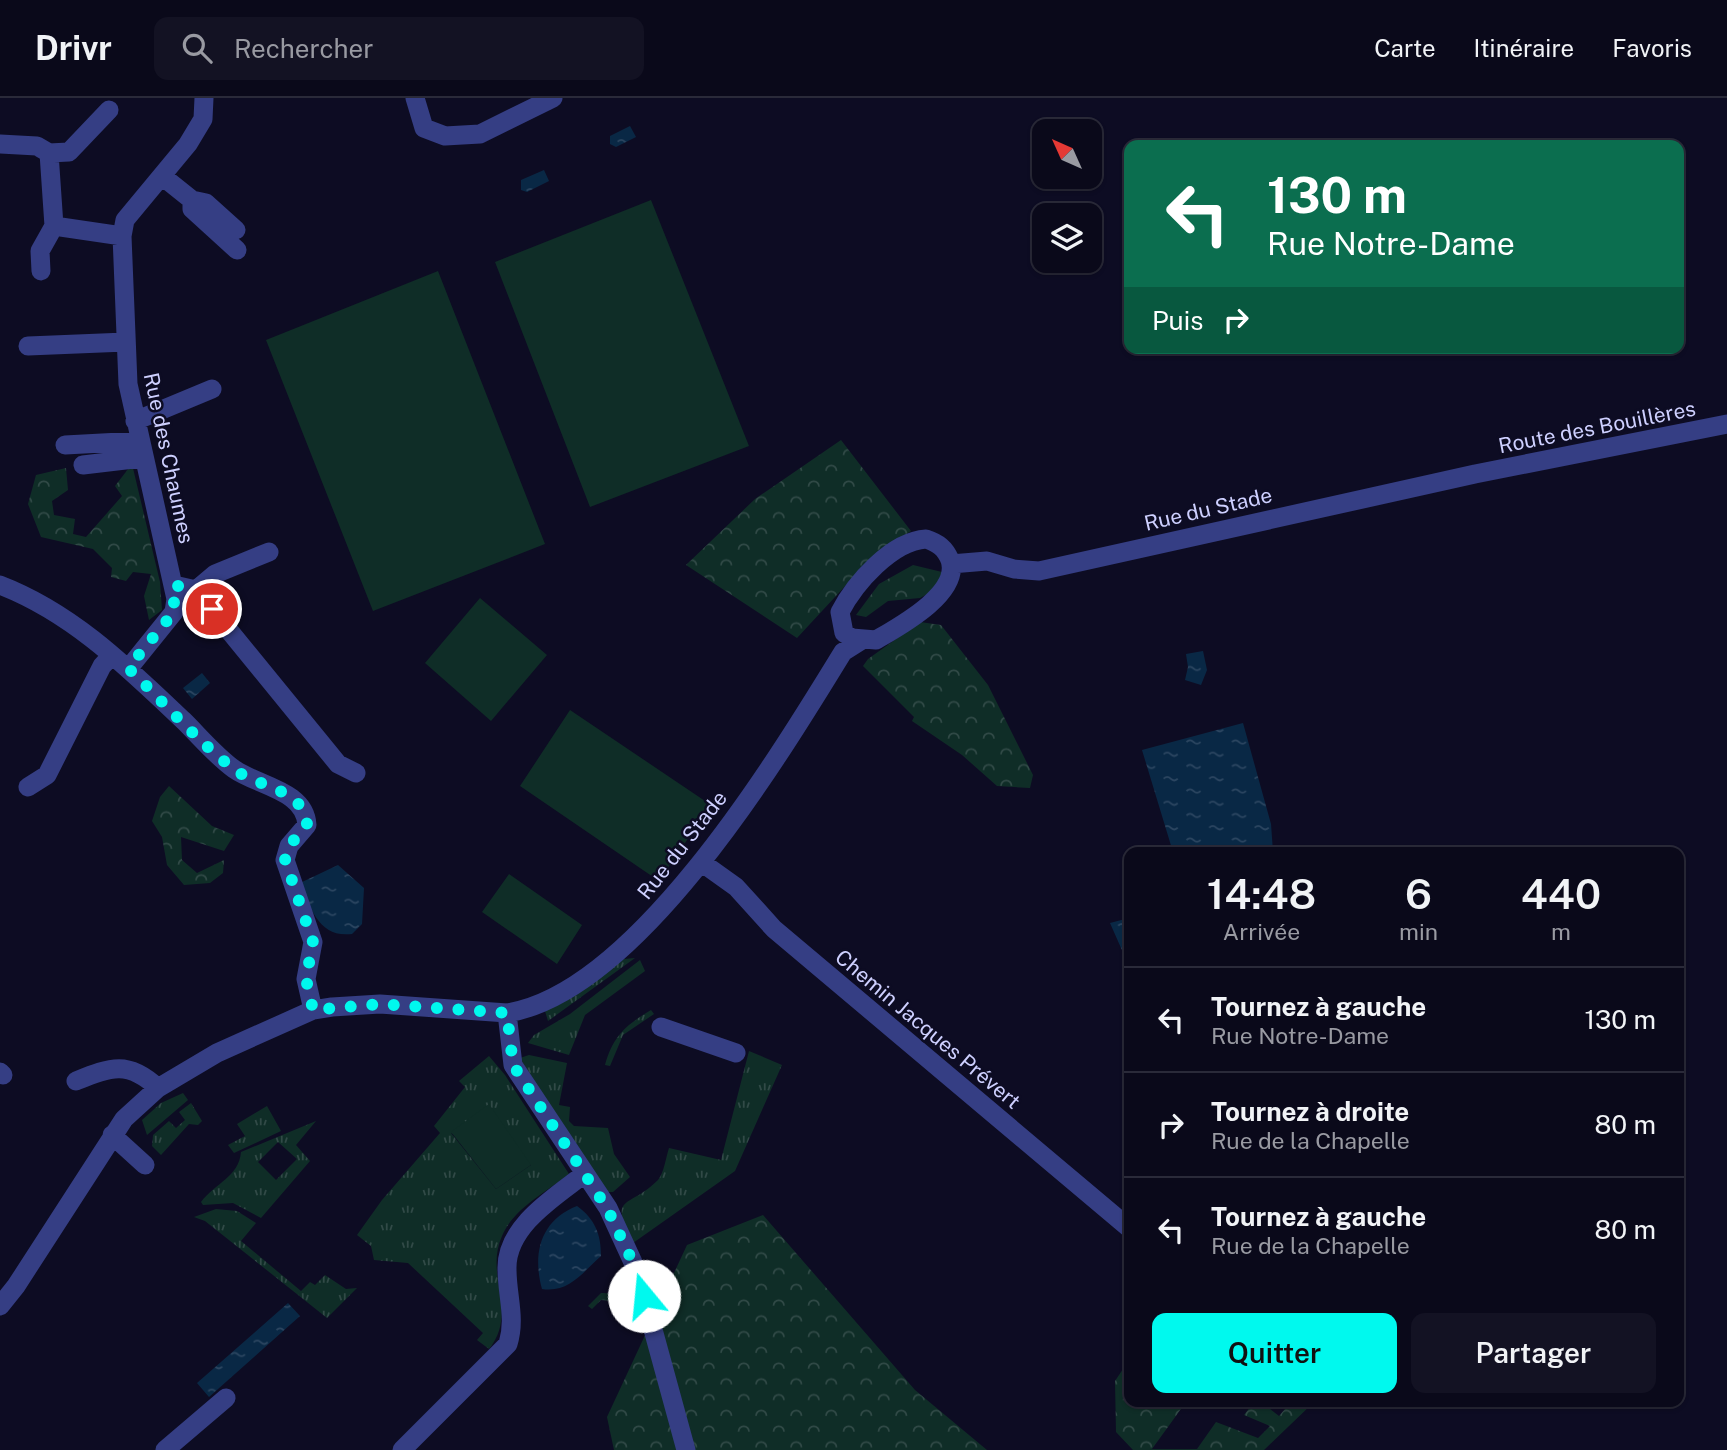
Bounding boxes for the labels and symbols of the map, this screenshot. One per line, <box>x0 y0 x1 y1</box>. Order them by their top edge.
north arrow <box>1032 119 1102 189</box>
street label: Rue des Chaumes <box>139 370 199 546</box>
street label: Route des Bouillères <box>1496 396 1698 458</box>
street label: Rue du Stade <box>1142 482 1274 536</box>
pin <box>182 579 242 639</box>
street label: Rue du Stade <box>632 786 732 904</box>
street label: Chemin Jacques Prévert <box>830 944 1026 1114</box>
position arrow <box>607 1259 681 1333</box>

